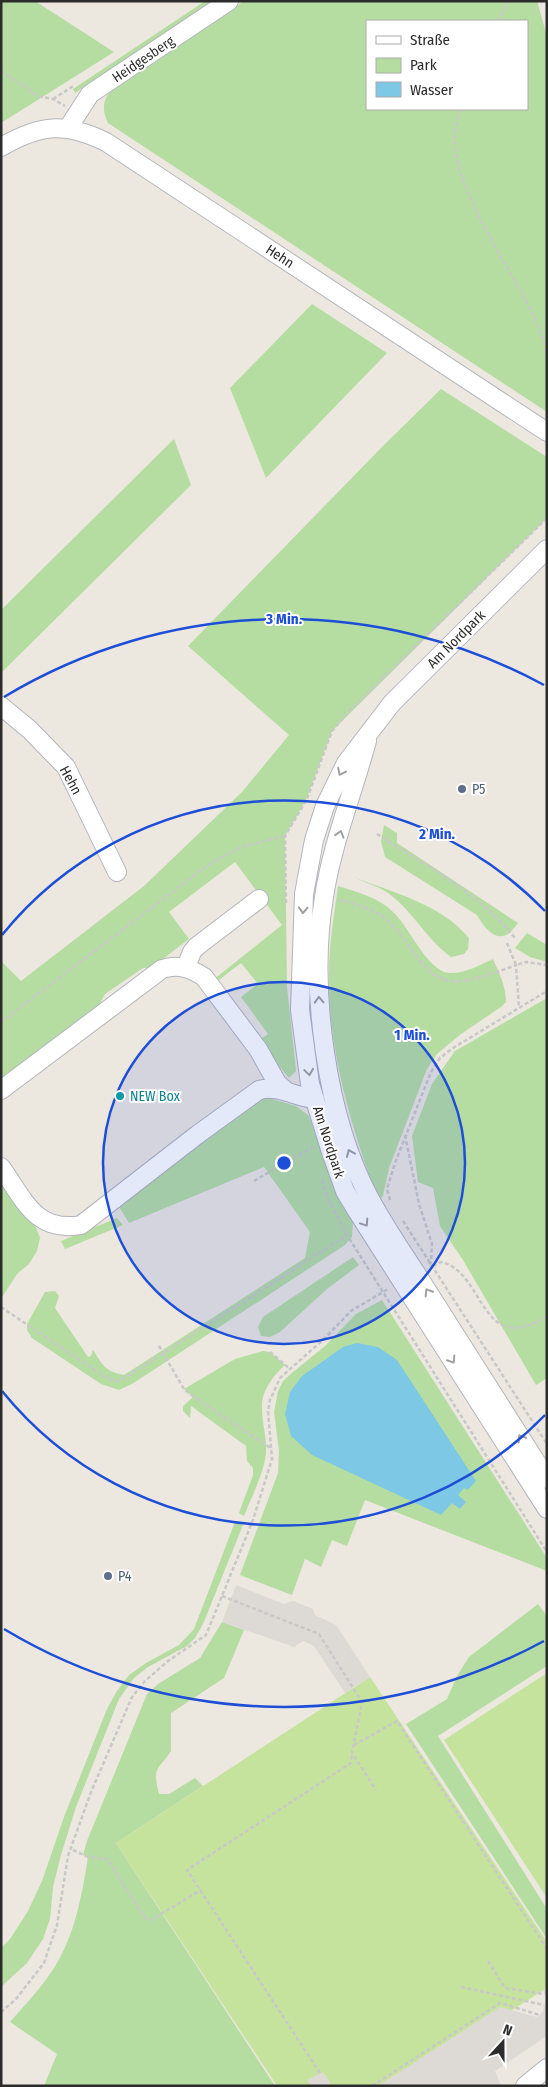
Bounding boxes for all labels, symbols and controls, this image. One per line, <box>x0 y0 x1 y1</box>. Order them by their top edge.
legend <box>366 20 528 110</box>
text: Straße <box>410 31 450 49</box>
street label: Heidgesberg <box>109 32 178 86</box>
text: Park <box>410 56 437 74</box>
text: Wasser <box>410 81 454 99</box>
street label: Hehn <box>262 241 297 272</box>
street label: Am Nordpark <box>424 607 489 672</box>
text: 3 Min. <box>265 610 303 628</box>
street label: Hehn <box>56 763 85 798</box>
one-way arrow <box>337 767 347 776</box>
place label: P5 <box>472 781 486 798</box>
marker: P5 <box>456 783 468 795</box>
text: 2 Min. <box>418 825 456 843</box>
one-way arrow <box>335 830 345 838</box>
one-way arrow <box>298 906 309 914</box>
one-way arrow <box>313 995 324 1003</box>
text: 1 Min. <box>394 1026 430 1044</box>
one-way arrow <box>303 1068 313 1076</box>
place label: NEW Box <box>130 1088 181 1105</box>
marker: NEW Box <box>114 1090 126 1102</box>
street label: Am Nordpark <box>309 1104 348 1181</box>
one-way arrow <box>346 1149 357 1158</box>
centre of rings <box>275 1154 293 1172</box>
one-way arrow <box>358 1218 368 1227</box>
one-way arrow <box>425 1288 435 1297</box>
one-way arrow <box>446 1355 455 1364</box>
one-way arrow <box>517 1434 527 1443</box>
place label: P4 <box>118 1568 132 1585</box>
marker: P4 <box>102 1570 114 1582</box>
north arrow <box>478 2017 528 2067</box>
text: N <box>501 2021 514 2040</box>

